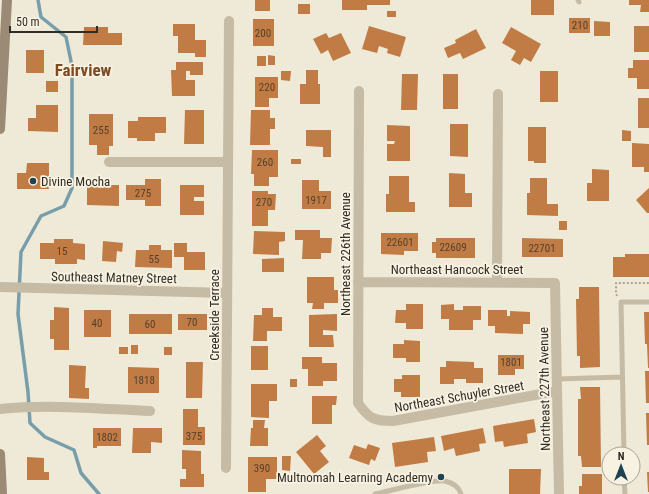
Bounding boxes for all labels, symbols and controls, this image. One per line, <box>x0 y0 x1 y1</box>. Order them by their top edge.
scale bar <box>10 8 97 34</box>
text: 50 m <box>16 15 40 29</box>
house number: 210 <box>572 19 588 32</box>
house number: 200 <box>255 27 271 40</box>
district label: Fairview <box>55 60 112 80</box>
house number: 220 <box>259 81 275 94</box>
house number: 255 <box>93 124 109 137</box>
house number: 260 <box>257 156 273 169</box>
place label: Divine Mocha <box>41 174 110 189</box>
marker: Divine Mocha <box>28 176 38 186</box>
house number: 275 <box>135 187 151 200</box>
street label: Northeast 226th Avenue <box>338 192 353 316</box>
house number: 1917 <box>305 194 327 207</box>
house number: 270 <box>256 196 272 209</box>
house number: 22601 <box>386 236 414 249</box>
house number: 22609 <box>439 241 467 254</box>
house number: 22701 <box>528 242 556 255</box>
house number: 15 <box>57 245 67 258</box>
house number: 55 <box>149 253 159 266</box>
street label: Northeast Hancock Street <box>391 262 523 277</box>
street label: Southeast Matney Street <box>51 269 177 286</box>
street label: Creekside Terrace <box>207 269 222 361</box>
house number: 70 <box>187 316 197 329</box>
house number: 40 <box>92 317 102 330</box>
house number: 60 <box>145 318 155 331</box>
street label: Northeast 227th Avenue <box>536 327 553 451</box>
house number: 1801 <box>500 356 522 369</box>
house number: 1818 <box>133 374 155 387</box>
street label: Northeast Schuyler Street <box>393 378 525 415</box>
house number: 375 <box>186 430 202 443</box>
house number: 1802 <box>96 431 118 444</box>
north arrow <box>601 446 641 486</box>
text: N <box>618 450 625 463</box>
house number: 390 <box>254 462 270 475</box>
place label: Multnomah Learning Academy <box>277 470 434 485</box>
marker: Multnomah Learning Academy <box>436 472 446 482</box>

